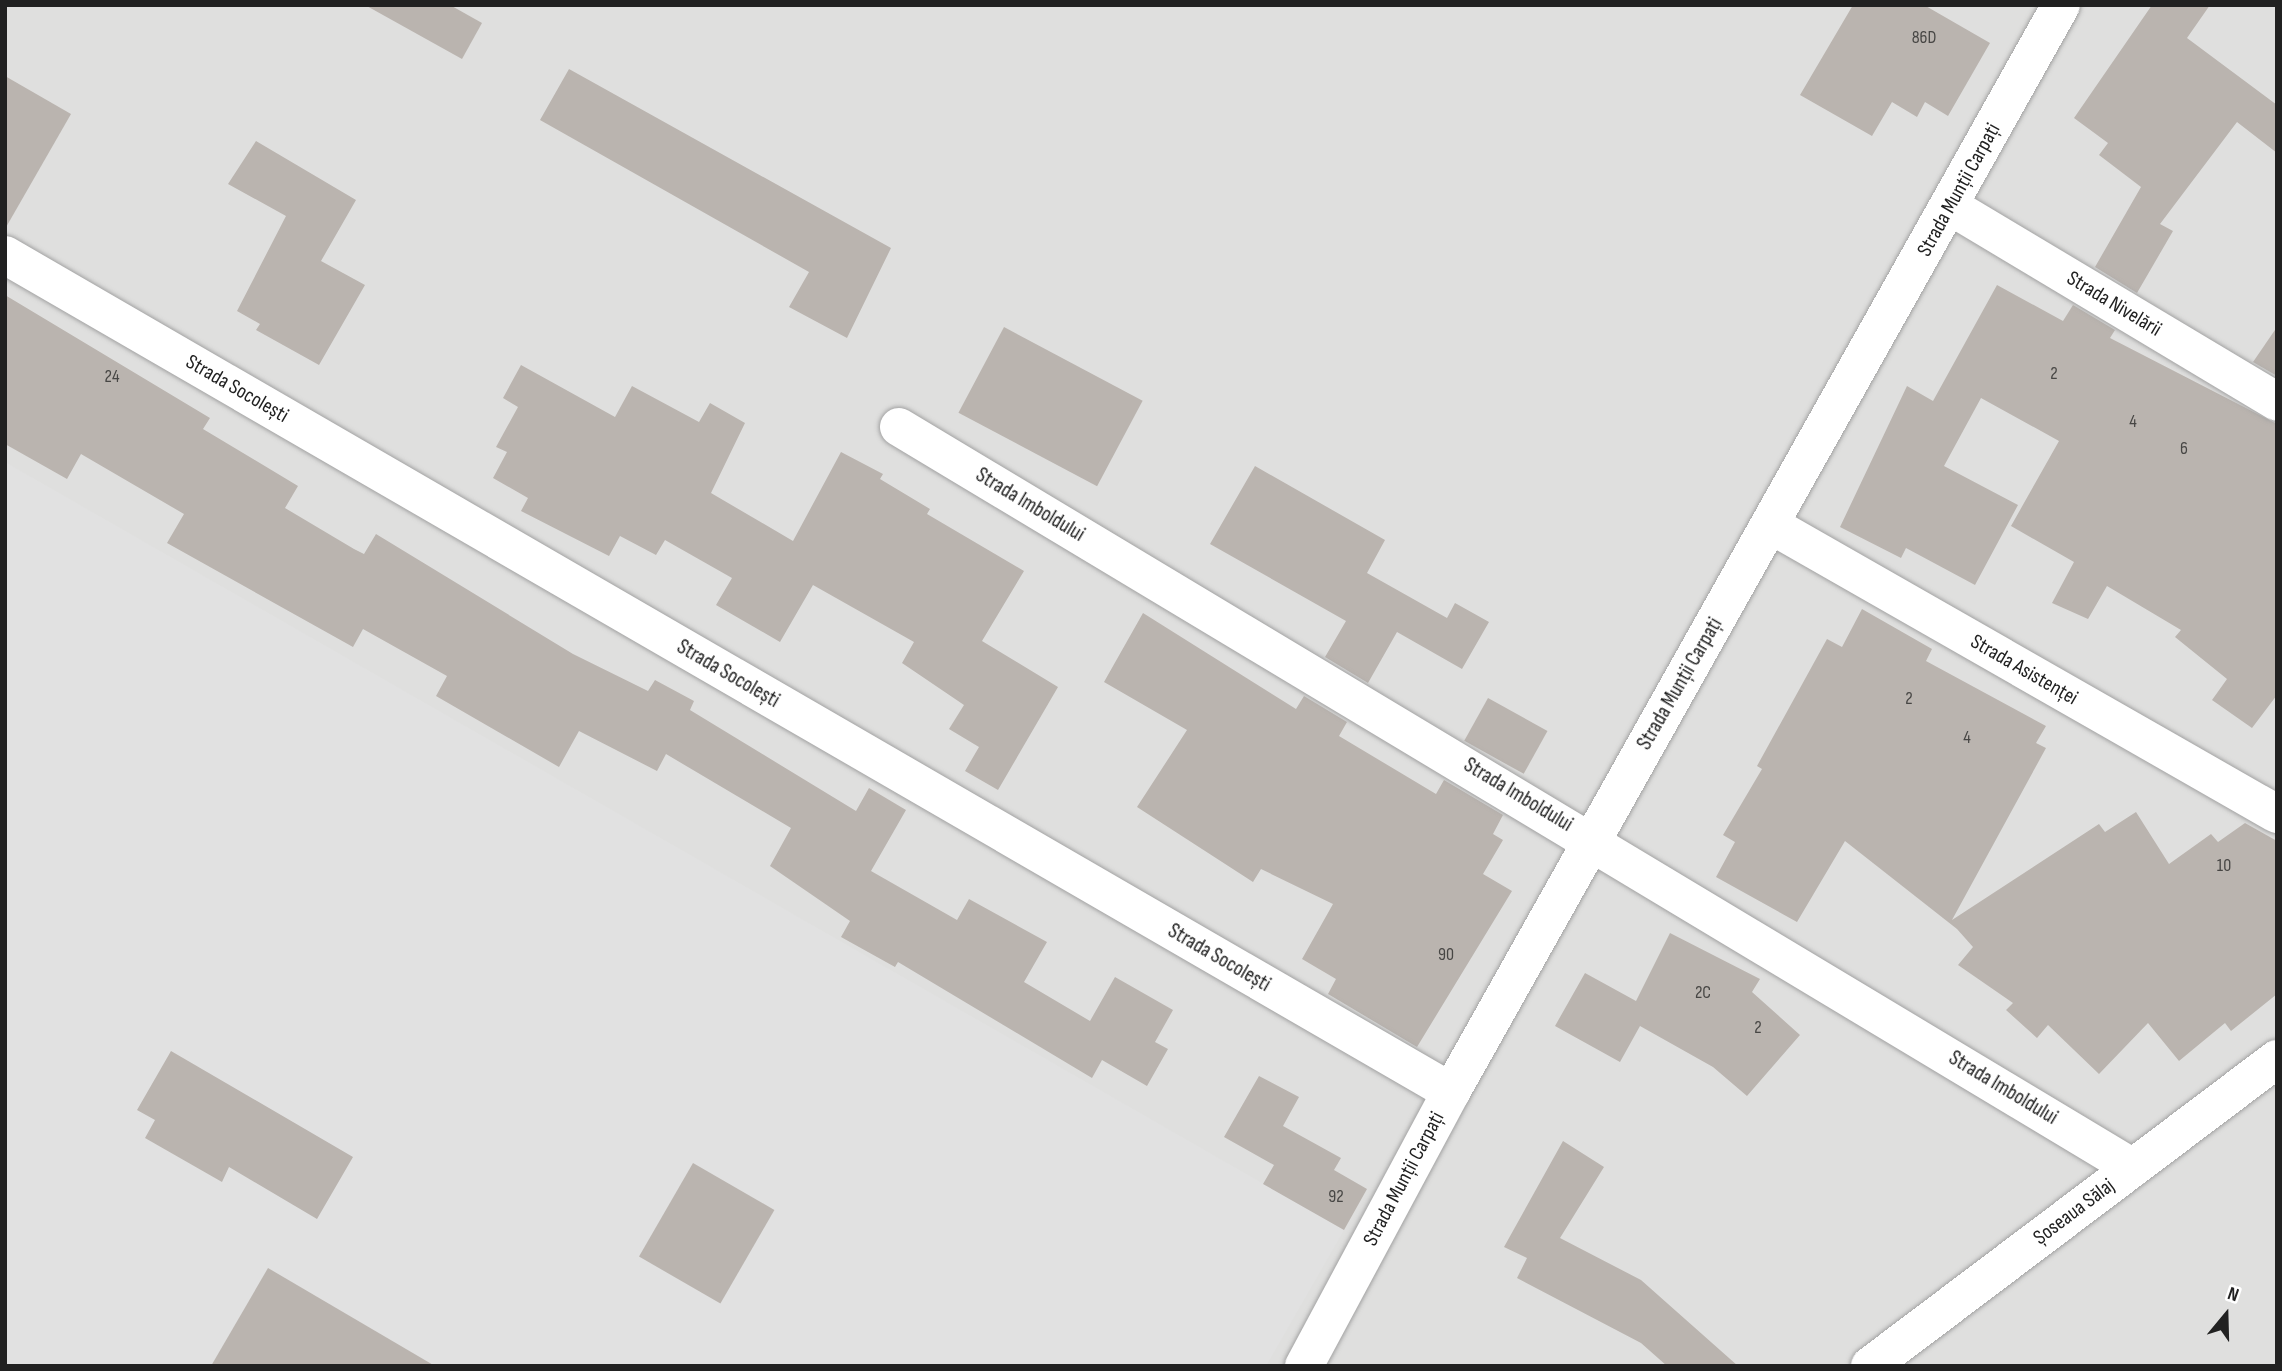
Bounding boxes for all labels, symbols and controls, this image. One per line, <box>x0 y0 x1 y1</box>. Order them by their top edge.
house number: 86D <box>1912 27 1936 49</box>
street label: Strada Munții Carpați <box>1912 119 2006 261</box>
street label: Strada Nivelării <box>2062 266 2166 342</box>
street label: Strada Socolești <box>181 350 293 428</box>
house number: 2 <box>2050 363 2058 385</box>
house number: 24 <box>105 366 119 388</box>
house number: 4 <box>2129 411 2137 433</box>
house number: 6 <box>2180 438 2188 460</box>
street label: Strada Imboldului <box>971 463 1089 547</box>
street label: Strada Munții Carpați <box>1632 613 1728 755</box>
street label: Strada Asistenței <box>1966 629 2082 711</box>
street label: Strada Socolești <box>672 635 784 713</box>
house number: 2 <box>1905 688 1913 710</box>
house number: 4 <box>1963 727 1971 749</box>
street label: Strada Imboldului <box>1459 753 1577 837</box>
house number: 10 <box>2217 855 2231 877</box>
street label: Strada Socolești <box>1163 919 1275 997</box>
house number: 90 <box>1438 944 1454 966</box>
house number: 2C <box>1695 982 1711 1004</box>
house number: 2 <box>1754 1017 1762 1039</box>
street label: Strada Imboldului <box>1944 1046 2062 1130</box>
street label: Strada Munții Carpați <box>1358 1108 1450 1250</box>
street label: Șoseaua Sălaj <box>2029 1173 2119 1251</box>
house number: 92 <box>1328 1186 1344 1208</box>
north arrow <box>2191 1280 2261 1350</box>
text: N <box>2224 1282 2242 1307</box>

